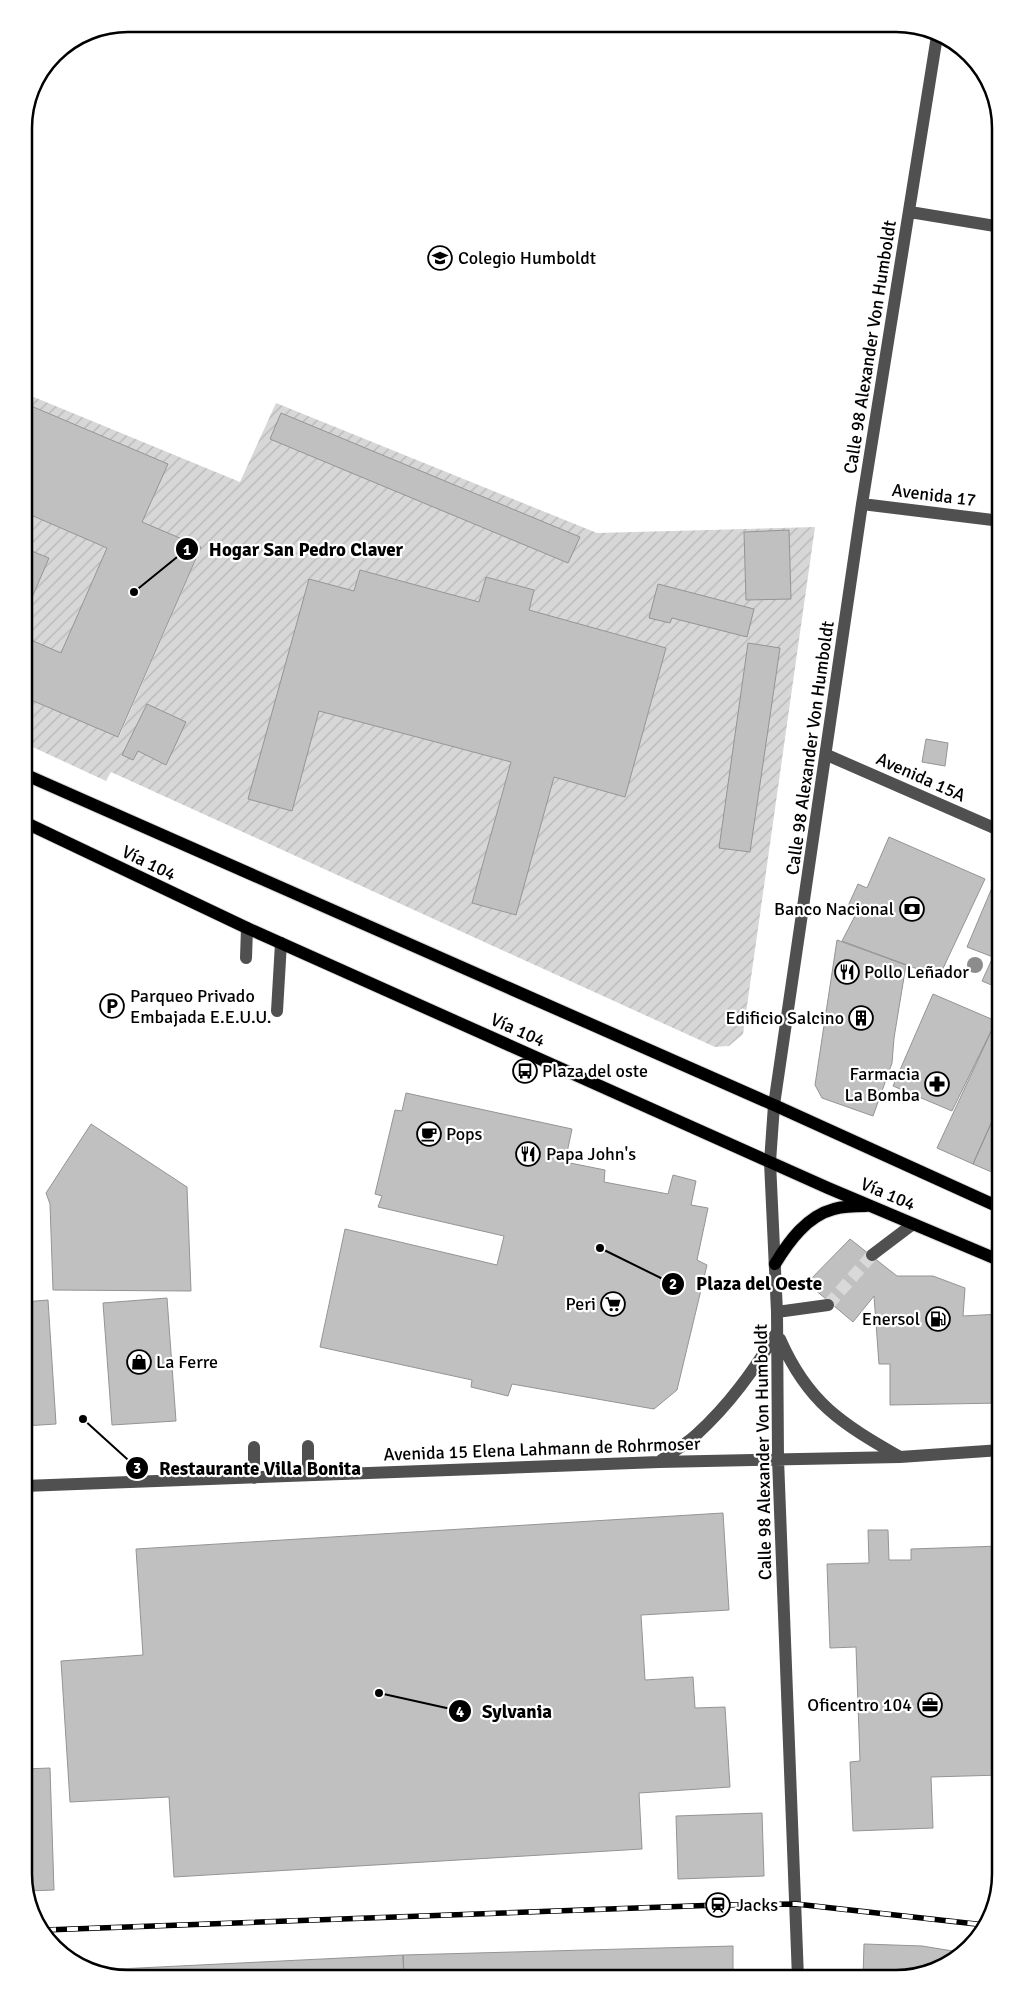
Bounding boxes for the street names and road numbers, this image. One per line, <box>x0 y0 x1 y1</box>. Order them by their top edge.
street label: Calle 98 Alexander Von Humboldt <box>839 219 901 475</box>
street label: Avenida 17 <box>891 479 977 511</box>
street label: Calle 98 Alexander Von Humboldt <box>781 620 839 876</box>
street label: Avenida 15A <box>873 748 969 806</box>
street label: Vía 104 <box>118 841 180 886</box>
street label: Vía 104 <box>487 1008 549 1052</box>
street label: Vía 104 <box>857 1173 919 1215</box>
street label: Calle 98 Alexander Von Humboldt <box>750 1324 776 1580</box>
street label: Avenida 15 Elena Lahmann de Rohrmoser <box>383 1432 701 1466</box>

